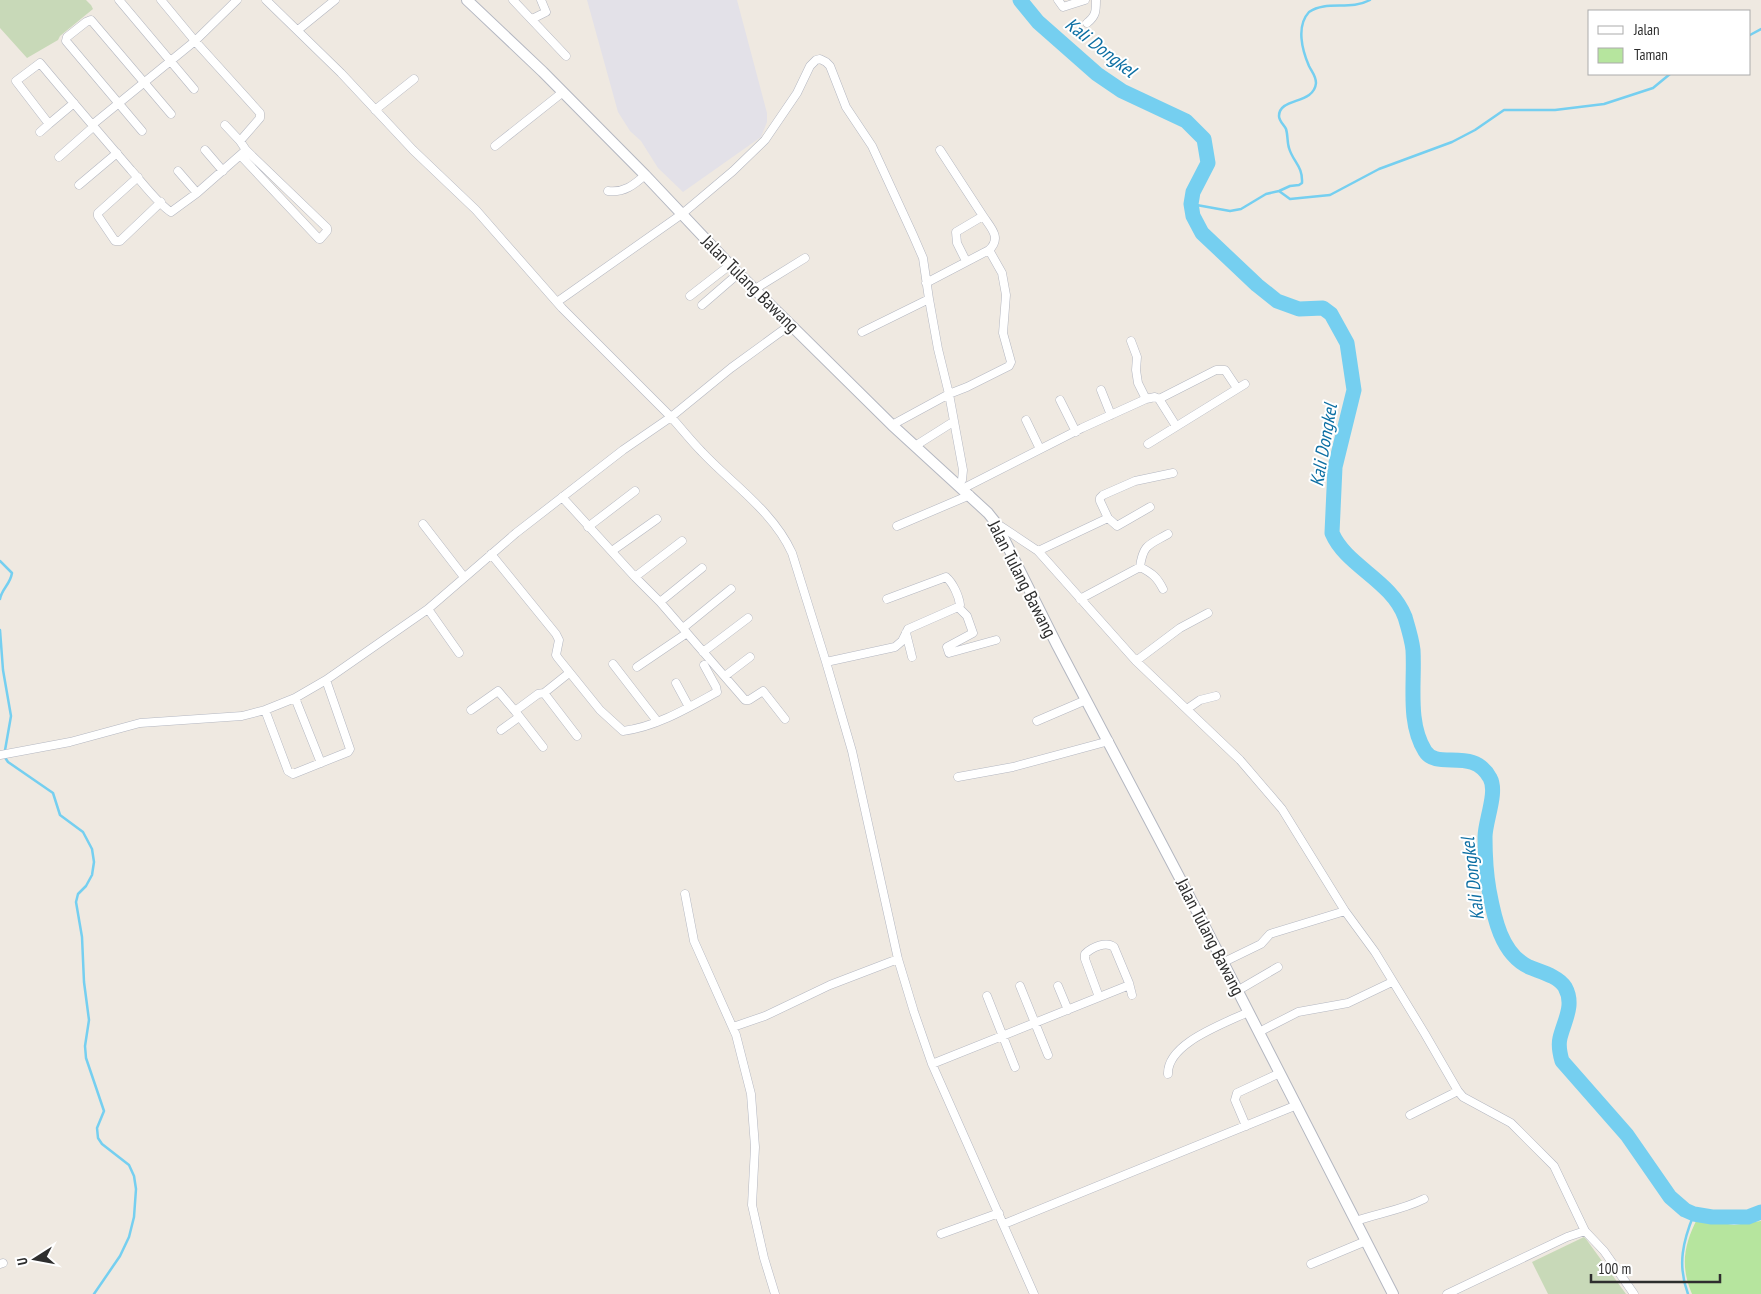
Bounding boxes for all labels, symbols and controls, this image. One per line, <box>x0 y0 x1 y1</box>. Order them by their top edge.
legend <box>1588 10 1751 75</box>
water label: Kali Dongkel <box>1061 12 1142 83</box>
text: Jalan <box>1633 20 1660 39</box>
text: Taman <box>1634 45 1668 64</box>
street label: Jalan Tulang Bawang <box>696 229 804 337</box>
water label: Kali Dongkel <box>1304 400 1342 488</box>
street label: Jalan Tulang Bawang <box>983 515 1062 641</box>
water label: Kali Dongkel <box>1455 835 1489 922</box>
street label: Jalan Tulang Bawang <box>1171 873 1250 999</box>
north arrow <box>10 1234 60 1284</box>
scale bar <box>1591 1252 1720 1284</box>
text: U <box>13 1256 32 1267</box>
text: 100 m <box>1598 1259 1631 1278</box>

